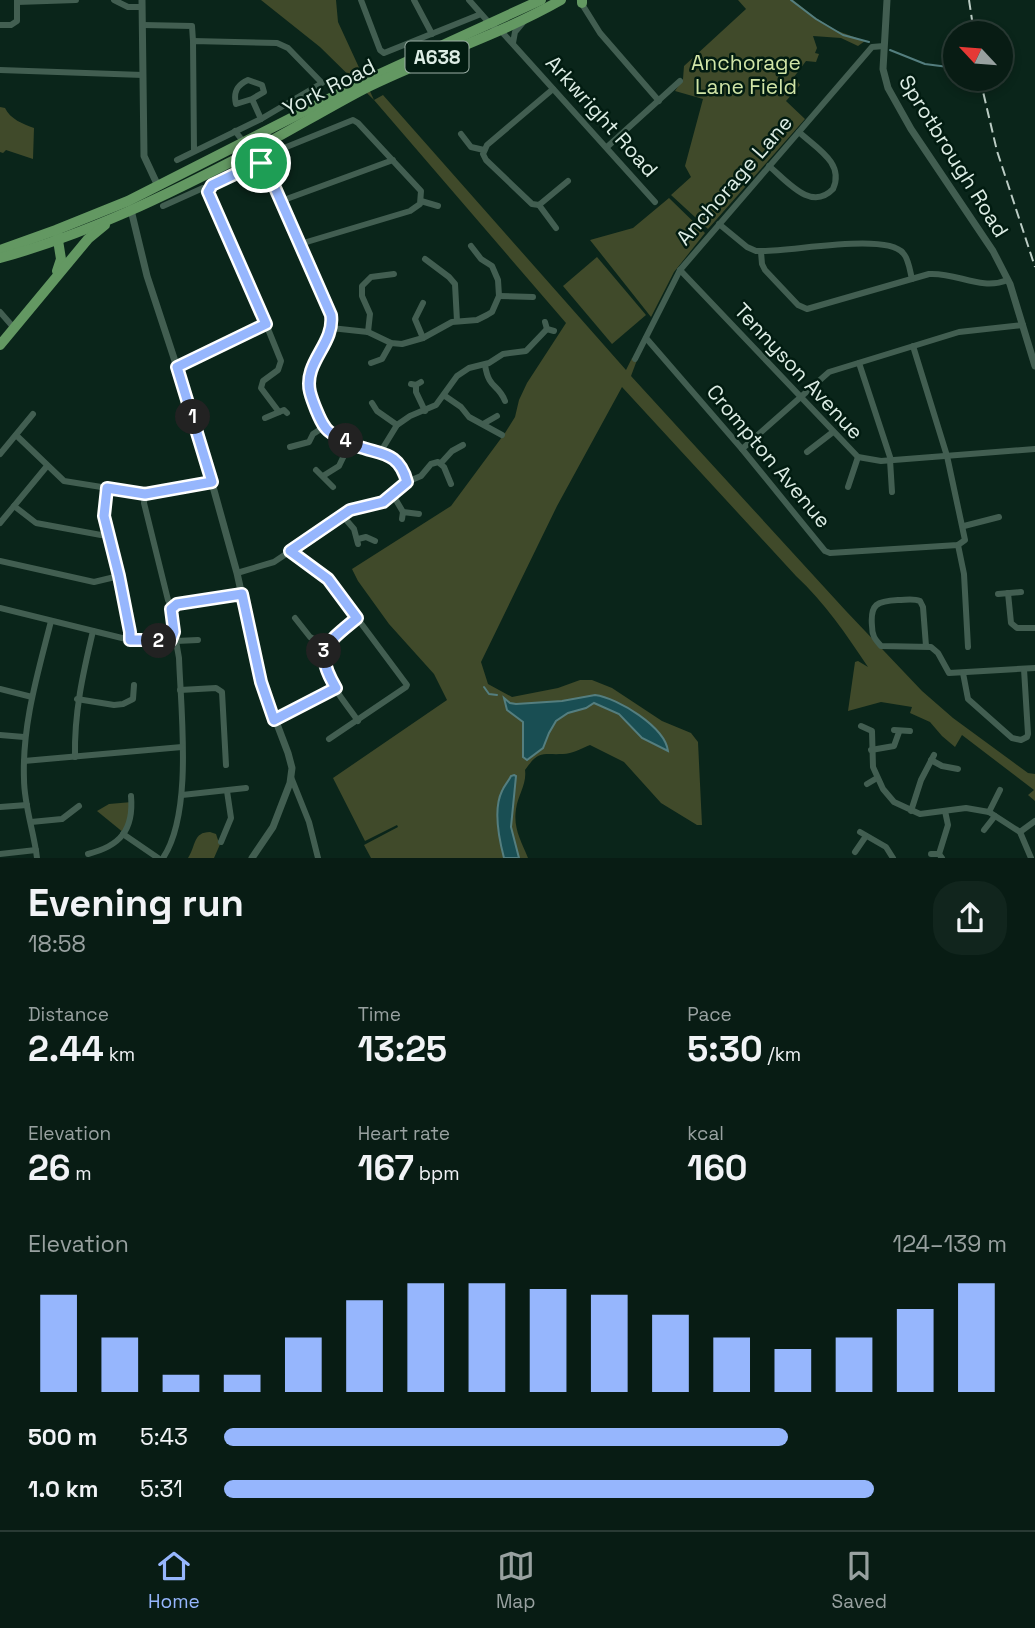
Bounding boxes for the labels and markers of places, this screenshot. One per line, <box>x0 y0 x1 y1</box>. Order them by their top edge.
pin <box>231 133 291 193</box>
pin: 1 <box>176 400 210 434</box>
pin: 4 <box>328 424 364 458</box>
pin: 2 <box>142 624 176 658</box>
pin: 3 <box>306 634 342 668</box>

